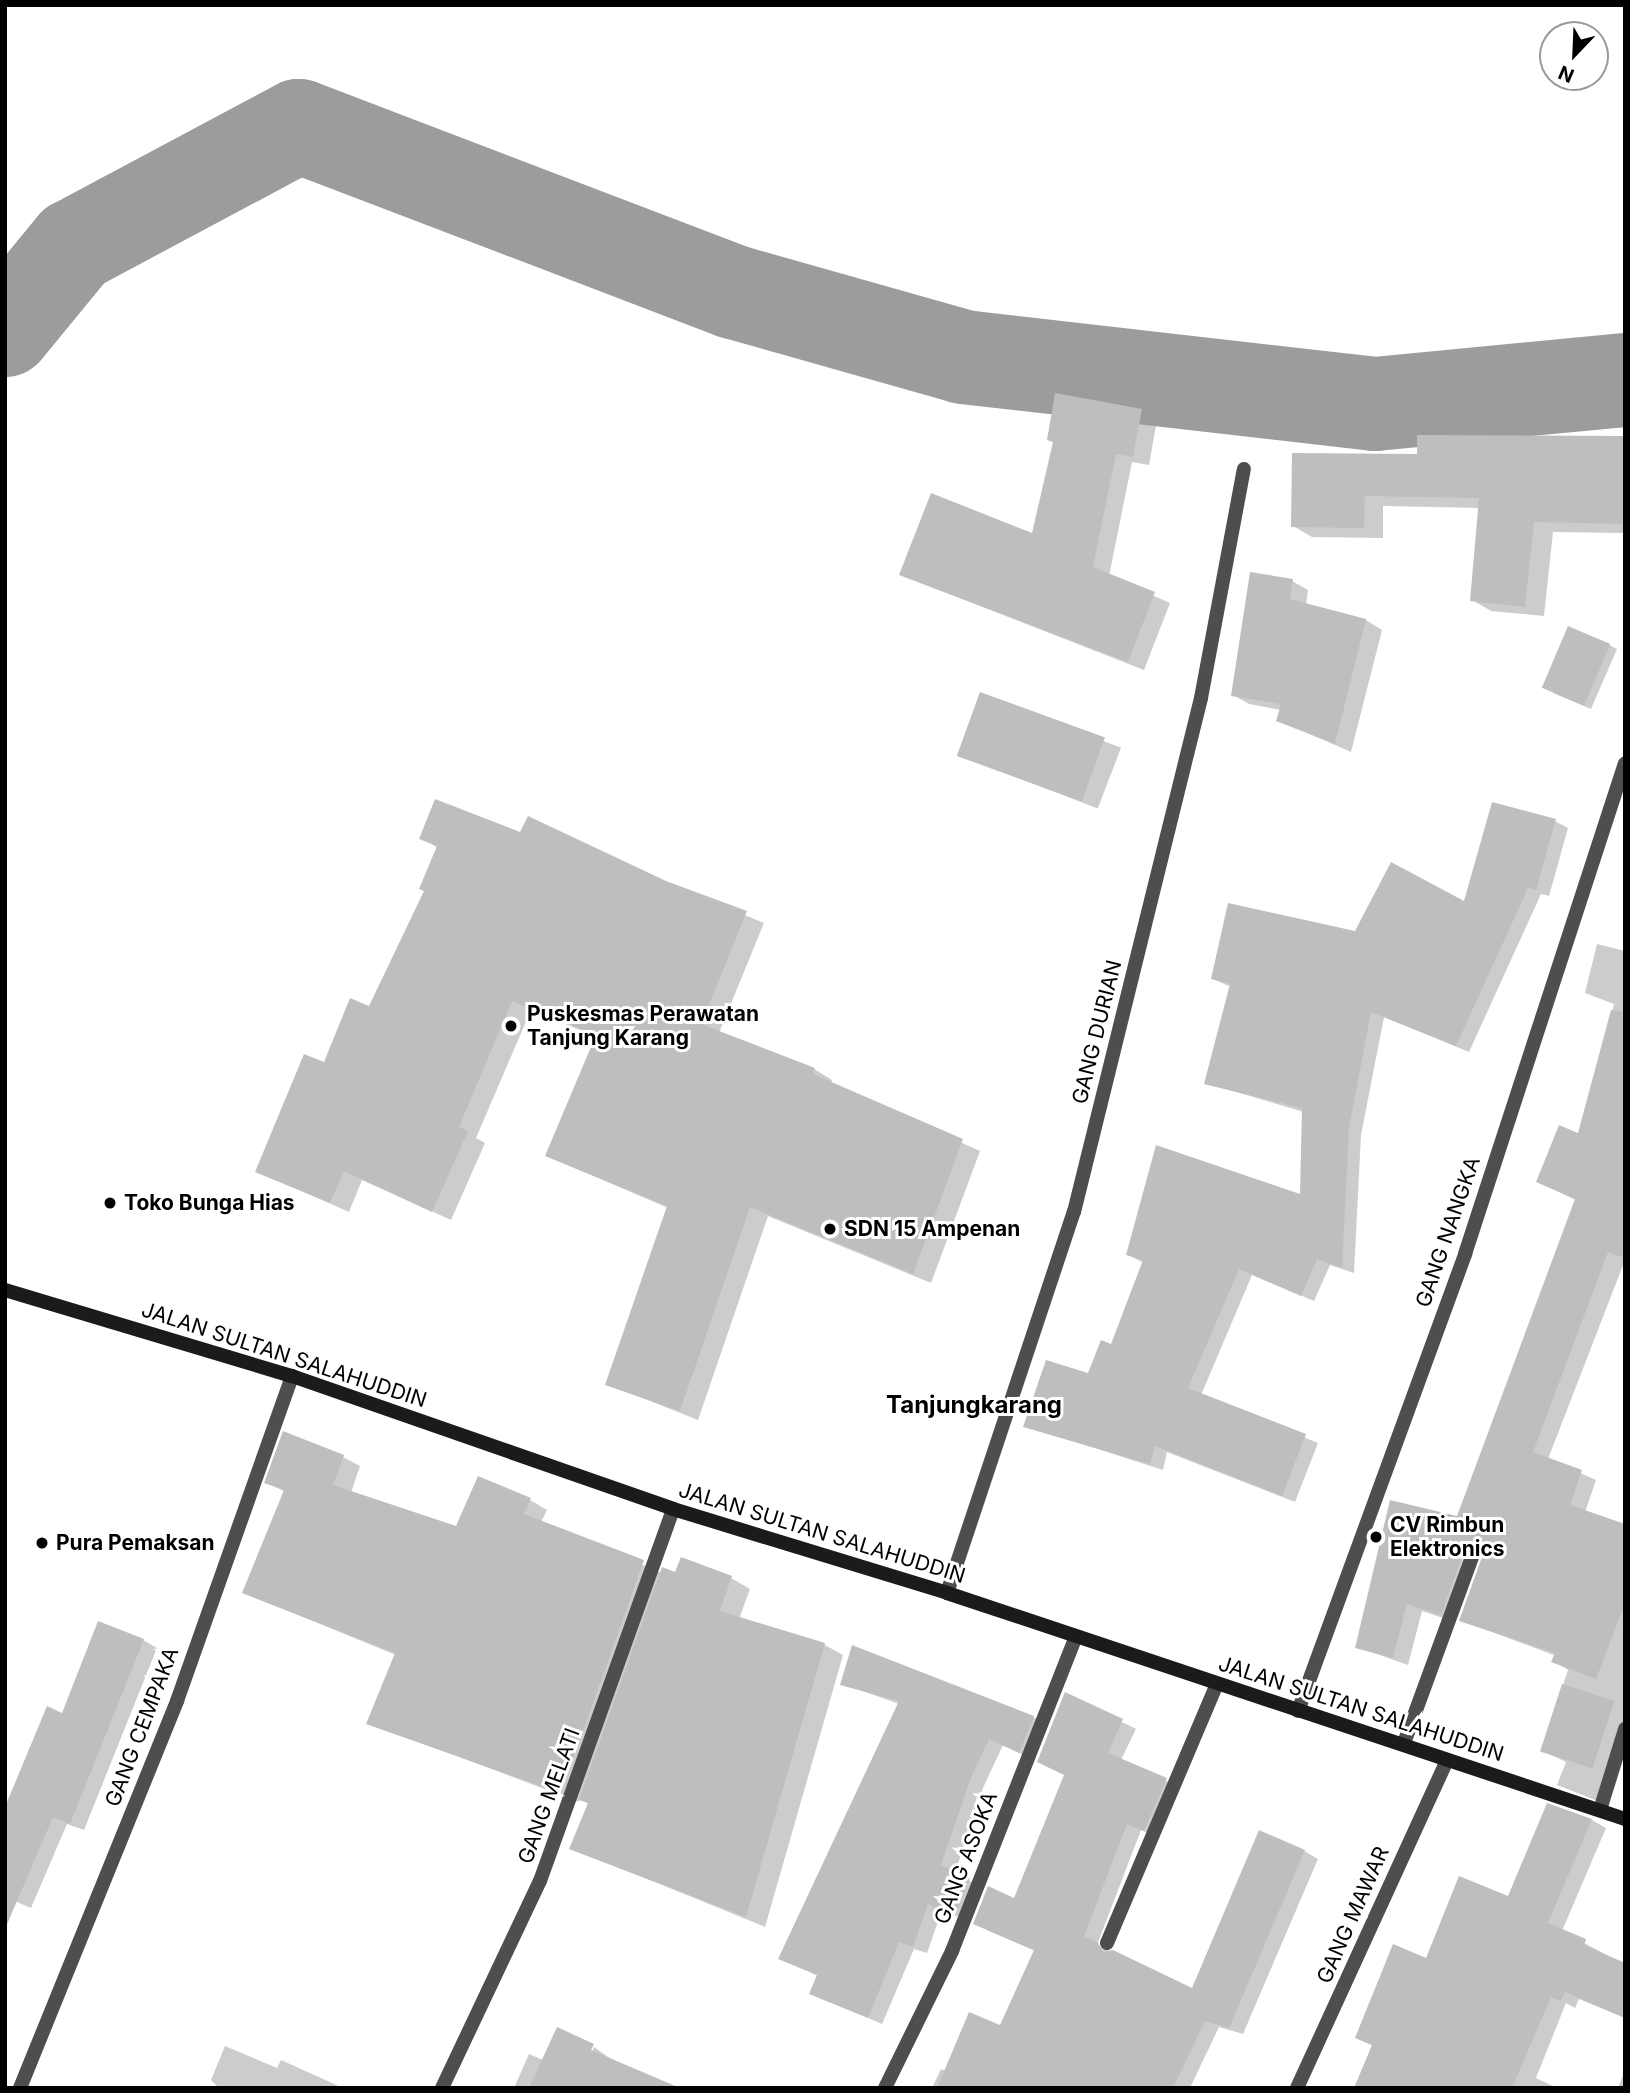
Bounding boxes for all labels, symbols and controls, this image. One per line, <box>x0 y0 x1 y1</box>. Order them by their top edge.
north arrow <box>1539 21 1609 91</box>
text: N <box>1555 61 1578 87</box>
street label: GANG DURIAN <box>1067 957 1127 1107</box>
place label: Puskesmas Perawatan Tanjung Karang <box>527 1001 759 1051</box>
marker: Puskesmas Perawatan Tanjung Karang <box>501 1016 521 1036</box>
street label: GANG NANGKA <box>1410 1153 1486 1311</box>
place label: Toko Bunga Hias <box>124 1190 295 1216</box>
marker: Toko Bunga Hias <box>102 1195 118 1211</box>
place label: SDN 15 Ampenan <box>844 1216 1020 1242</box>
marker: SDN 15 Ampenan <box>822 1221 838 1237</box>
street label: JALAN SULTAN SALAHUDDIN <box>138 1297 430 1413</box>
district label: Tanjungkarang <box>886 1391 1062 1419</box>
street label: JALAN SULTAN SALAHUDDIN <box>676 1477 968 1589</box>
place label: CV Rimbun Elektronics <box>1390 1512 1505 1562</box>
marker: CV Rimbun Elektronics <box>1368 1529 1384 1545</box>
place label: Pura Pemaksan <box>56 1530 215 1556</box>
marker: Pura Pemaksan <box>34 1535 50 1551</box>
street label: GANG CEMPAKA <box>100 1644 184 1810</box>
street label: JALAN SULTAN SALAHUDDIN <box>1215 1651 1507 1767</box>
street label: GANG MELATI <box>513 1725 585 1867</box>
street label: GANG ASOKA <box>929 1788 1003 1928</box>
street label: GANG MAWAR <box>1312 1843 1394 1987</box>

